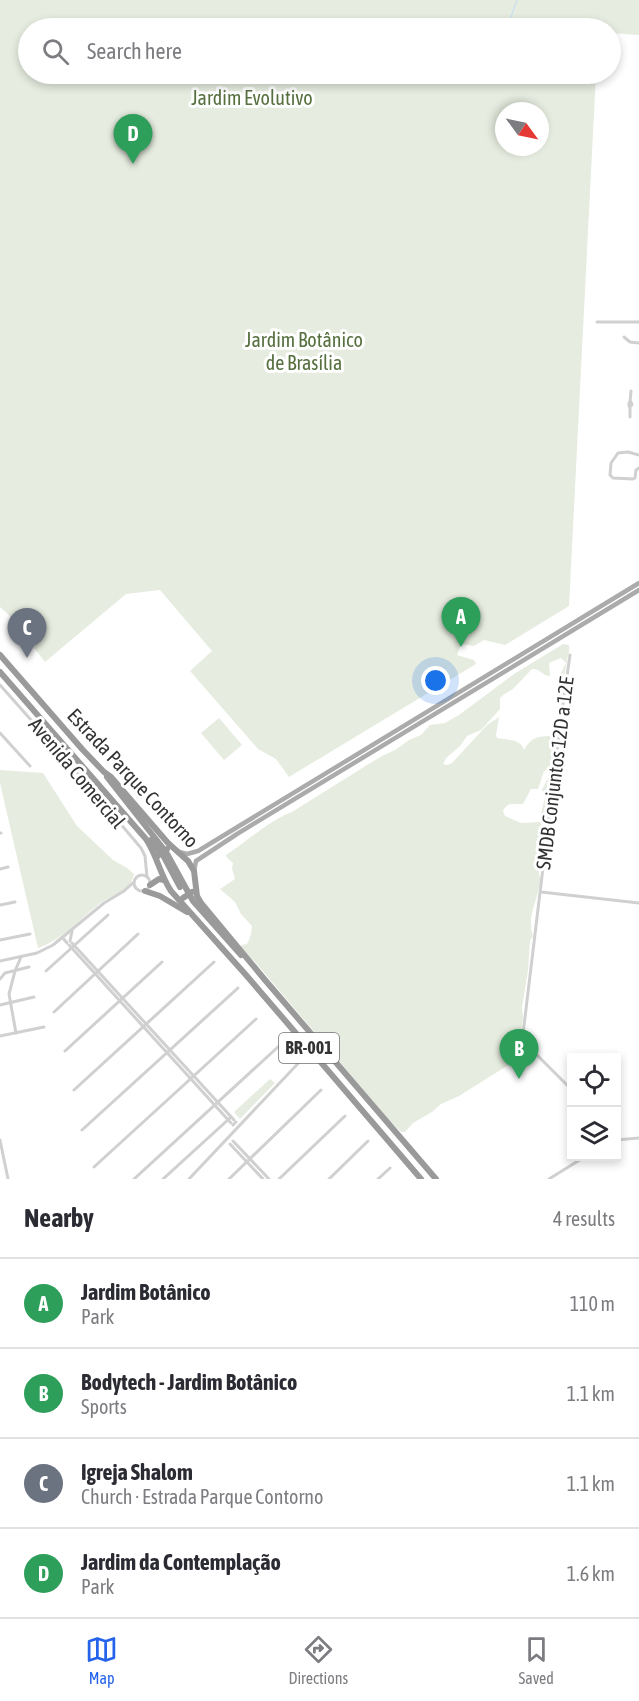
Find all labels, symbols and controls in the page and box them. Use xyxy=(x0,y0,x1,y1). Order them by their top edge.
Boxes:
search box xyxy=(18,18,621,84)
icon: search xyxy=(39,35,72,68)
text: Search here xyxy=(87,38,182,64)
park label: Jardim Evolutivo xyxy=(191,86,313,109)
north arrow xyxy=(495,102,549,156)
pin: D xyxy=(114,114,152,164)
park label: Jardim Botânico de Brasília xyxy=(245,328,363,374)
pin: A xyxy=(442,598,480,647)
pin: C xyxy=(8,608,46,658)
your location xyxy=(421,666,450,695)
street label: SMDB Conjuntos 12D a 12E xyxy=(531,675,578,871)
street label: Estrada Parque Contorno xyxy=(63,704,204,852)
street label: Avenida Comercial xyxy=(25,713,131,833)
pin: B xyxy=(500,1030,538,1079)
road number: BR-001 xyxy=(279,1033,339,1063)
map controls xyxy=(567,1053,621,1161)
button: locate xyxy=(567,1053,621,1107)
button: layers xyxy=(567,1107,621,1161)
text: Nearby xyxy=(24,1203,94,1233)
text: 4 results xyxy=(553,1207,615,1230)
text: Jardim Botânico xyxy=(81,1279,211,1305)
text: A xyxy=(39,1292,48,1315)
text: 110 m xyxy=(570,1292,615,1315)
text: Park xyxy=(81,1305,114,1328)
text: Bodytech - Jardim Botânico xyxy=(81,1369,297,1395)
text: B xyxy=(39,1382,48,1405)
text: 1.1 km xyxy=(567,1382,615,1405)
text: Sports xyxy=(81,1395,127,1418)
text: Igreja Shalom xyxy=(81,1459,193,1485)
text: C xyxy=(39,1472,48,1495)
text: 1.1 km xyxy=(567,1472,615,1495)
text: Church · Estrada Parque Contorno xyxy=(81,1485,323,1508)
text: Jardim da Contemplação xyxy=(81,1549,281,1575)
text: D xyxy=(38,1562,49,1585)
text: 1.6 km xyxy=(567,1562,615,1585)
text: Park xyxy=(81,1575,114,1598)
tab: Map xyxy=(85,1633,118,1687)
tab: Directions xyxy=(288,1633,348,1687)
tab: Saved xyxy=(518,1633,554,1687)

